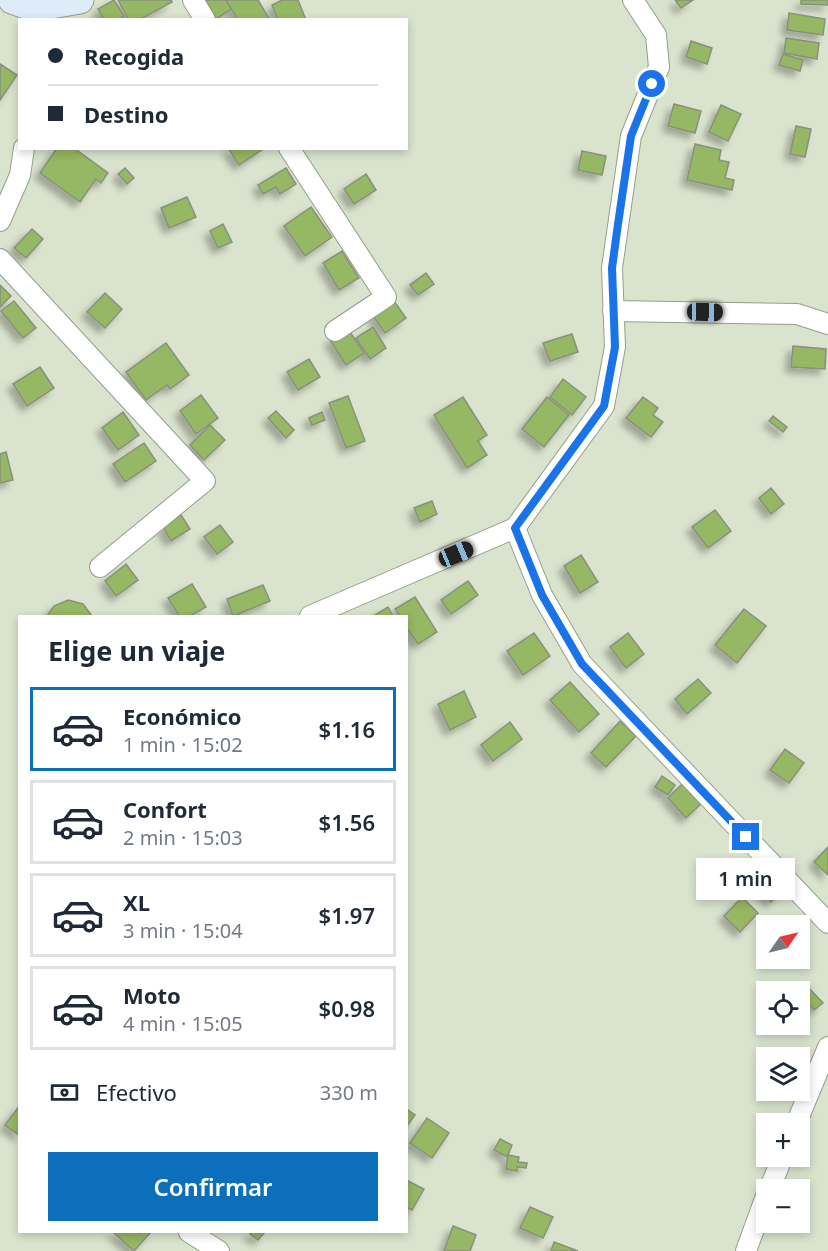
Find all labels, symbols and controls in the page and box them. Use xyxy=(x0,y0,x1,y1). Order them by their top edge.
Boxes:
text: Recogida xyxy=(84,41,184,71)
route start xyxy=(638,70,665,97)
text: Destino xyxy=(84,99,168,129)
car xyxy=(687,303,723,321)
car xyxy=(436,539,476,569)
text: Elige un viaje xyxy=(48,632,225,669)
text: Económico xyxy=(123,701,242,731)
icon: car xyxy=(51,702,105,756)
text: $1.16 xyxy=(319,714,375,744)
text: 1 min · 15:02 xyxy=(123,731,243,758)
text: Confort xyxy=(123,794,207,824)
icon: car xyxy=(51,795,105,849)
text: $1.56 xyxy=(319,807,375,837)
route end xyxy=(732,823,759,850)
text: 2 min · 15:03 xyxy=(123,824,243,851)
callout: 1 min xyxy=(696,858,795,900)
text: 1 min xyxy=(718,865,773,892)
text: XL xyxy=(123,887,150,917)
icon: car xyxy=(51,888,105,942)
text: $1.97 xyxy=(319,900,375,930)
north arrow xyxy=(756,915,810,969)
map controls xyxy=(756,915,810,1233)
text: 3 min · 15:04 xyxy=(123,917,243,944)
text: Moto xyxy=(123,980,181,1010)
icon: car xyxy=(51,981,105,1035)
button: locate xyxy=(756,981,810,1035)
text: $0.98 xyxy=(319,993,375,1023)
text: 4 min · 15:05 xyxy=(123,1010,243,1037)
button: layers xyxy=(756,1047,810,1101)
icon: cash xyxy=(48,1076,81,1109)
text: Efectivo xyxy=(96,1077,177,1107)
text: 330 m xyxy=(320,1079,378,1106)
button: + xyxy=(756,1113,810,1167)
button: Confirmar xyxy=(48,1152,378,1221)
button: − xyxy=(756,1179,810,1233)

